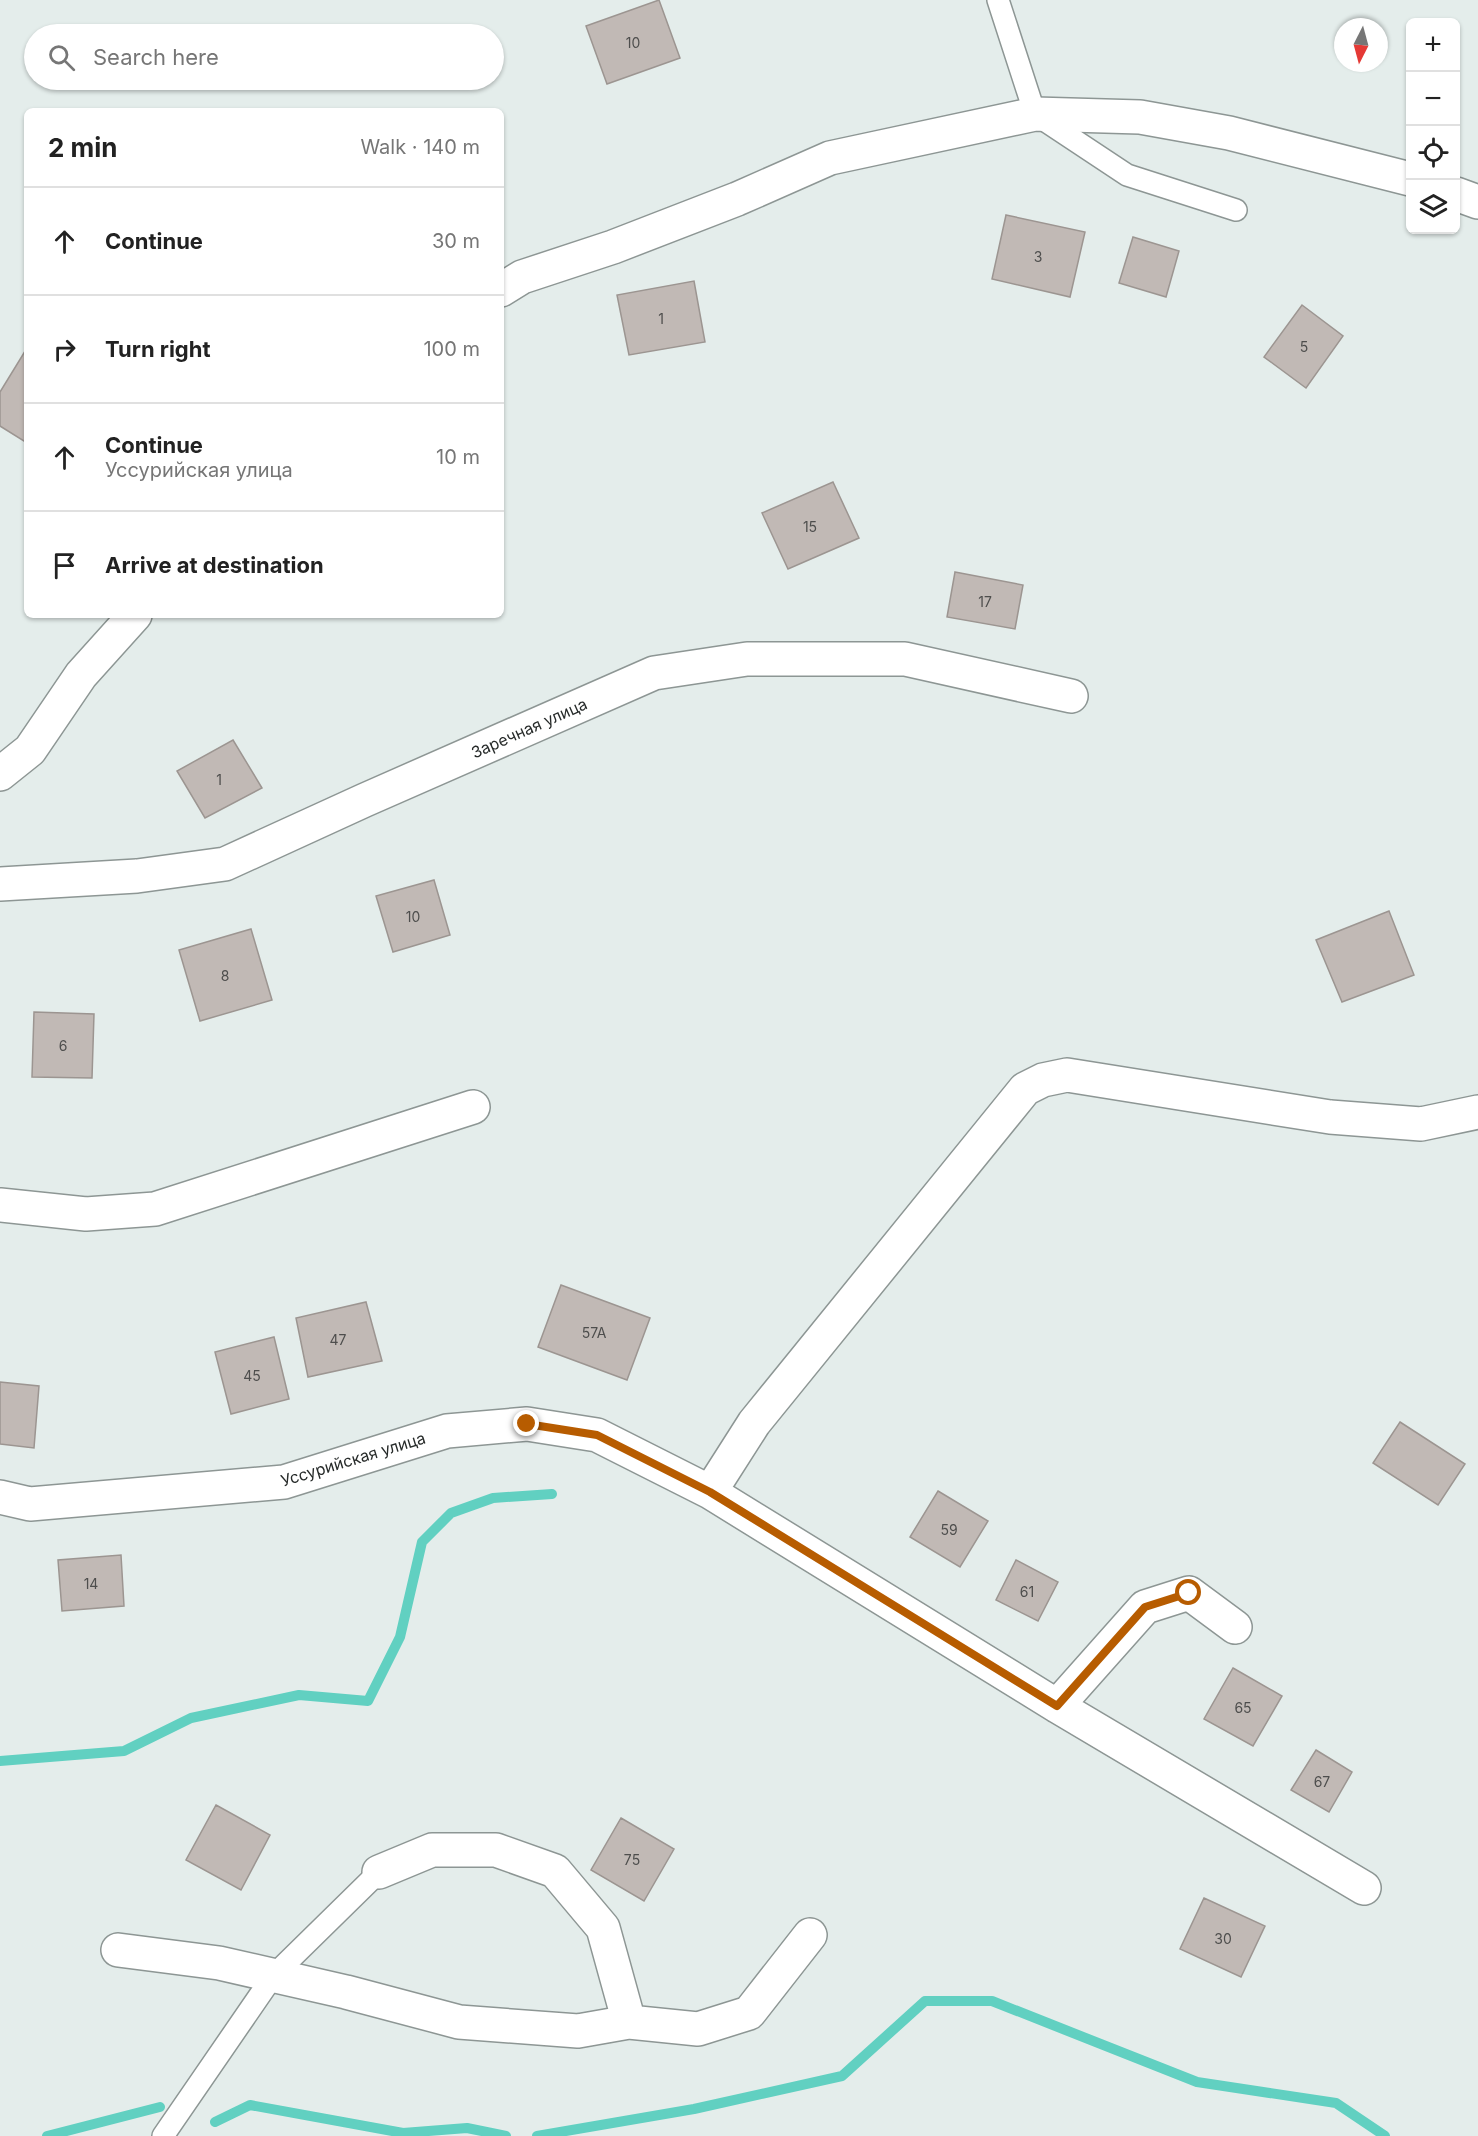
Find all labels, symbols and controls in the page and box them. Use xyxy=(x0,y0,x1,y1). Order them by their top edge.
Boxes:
north arrow xyxy=(1334,18,1388,72)
map controls xyxy=(1406,18,1460,234)
button: + xyxy=(1406,18,1460,72)
search box xyxy=(24,24,504,90)
house number: 10 xyxy=(626,34,640,51)
icon: search xyxy=(45,41,78,74)
text: Search here xyxy=(93,44,219,70)
button: − xyxy=(1406,72,1460,126)
button: locate xyxy=(1406,126,1460,180)
text: 2 min xyxy=(48,132,118,163)
text: Walk · 140 m xyxy=(360,135,480,159)
button: layers xyxy=(1406,180,1460,234)
icon: ahead xyxy=(48,225,81,258)
text: Continue xyxy=(105,228,203,254)
text: 30 m xyxy=(432,229,480,253)
house number: 3 xyxy=(1034,248,1042,265)
house number: 1 xyxy=(658,310,664,327)
icon: right xyxy=(48,333,81,366)
text: Turn right xyxy=(105,336,211,362)
text: 100 m xyxy=(423,337,480,361)
house number: 5 xyxy=(1300,338,1308,355)
text: Continue xyxy=(105,432,203,458)
icon: ahead xyxy=(48,441,81,474)
text: 10 m xyxy=(436,445,480,469)
text: Уссурийская улица xyxy=(105,458,293,482)
house number: 15 xyxy=(803,518,817,535)
icon: arrive xyxy=(48,549,81,582)
text: Arrive at destination xyxy=(105,552,324,578)
house number: 17 xyxy=(978,593,992,610)
street label: Заречная улица xyxy=(468,694,590,762)
house number: 1 xyxy=(216,771,222,788)
house number: 10 xyxy=(406,908,420,925)
house number: 8 xyxy=(221,967,229,984)
house number: 6 xyxy=(59,1037,67,1054)
house number: 57А xyxy=(582,1324,607,1341)
house number: 47 xyxy=(330,1331,347,1348)
house number: 45 xyxy=(243,1367,261,1384)
route end xyxy=(513,1410,539,1436)
street label: Уссурийская улица xyxy=(278,1427,428,1491)
house number: 59 xyxy=(940,1521,958,1538)
house number: 14 xyxy=(84,1575,98,1592)
route start xyxy=(1175,1579,1201,1605)
house number: 61 xyxy=(1020,1583,1034,1600)
house number: 65 xyxy=(1234,1699,1252,1716)
house number: 67 xyxy=(1314,1773,1330,1790)
house number: 75 xyxy=(624,1851,640,1868)
house number: 30 xyxy=(1214,1930,1232,1947)

